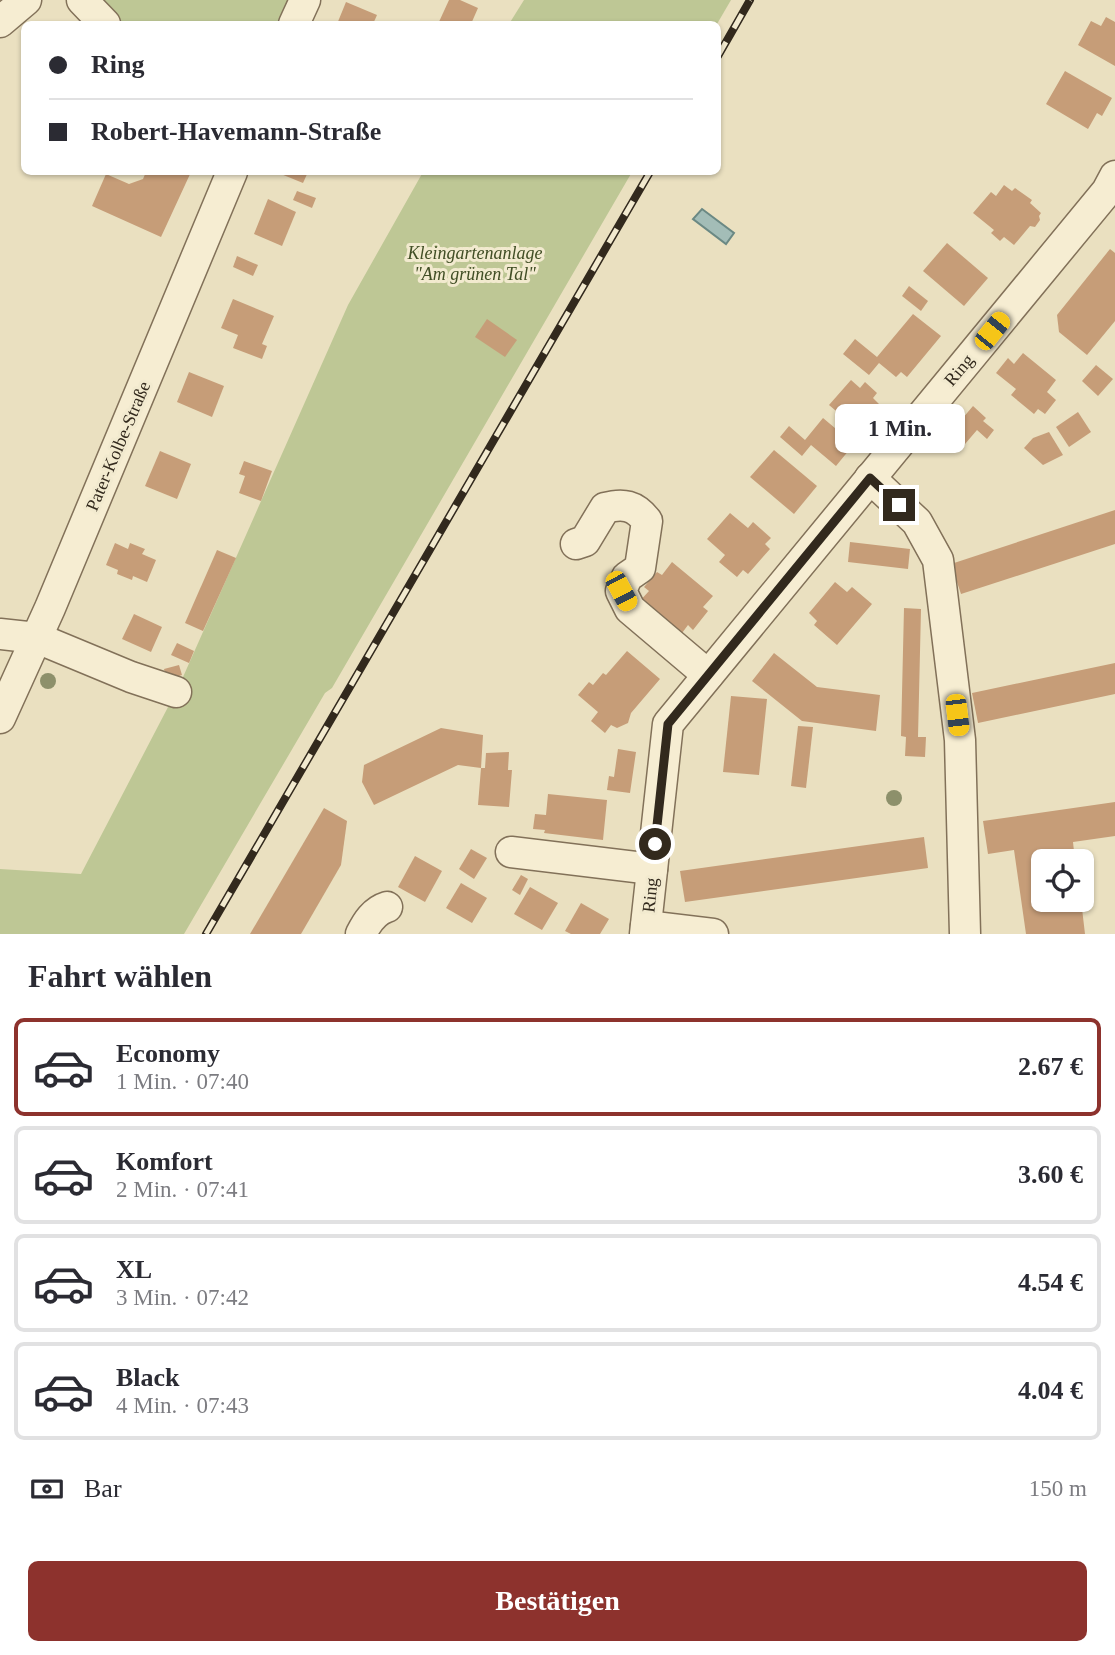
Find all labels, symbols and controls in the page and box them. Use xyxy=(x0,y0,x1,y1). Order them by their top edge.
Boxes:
text: Ring xyxy=(91,50,144,79)
text: Robert-Havemann-Straße xyxy=(91,117,381,146)
park label: Kleingartenanlage "Am grünen Tal" xyxy=(407,243,543,284)
car xyxy=(971,308,1014,354)
street label: Ring xyxy=(940,350,978,390)
street label: Pater-Kolbe-Straße xyxy=(82,378,154,514)
callout: 1 Min. xyxy=(834,404,964,452)
text: 1 Min. xyxy=(868,416,932,441)
route end xyxy=(883,489,915,521)
car xyxy=(602,568,641,614)
car xyxy=(945,693,970,737)
route start xyxy=(639,828,671,860)
map controls xyxy=(1031,849,1094,912)
button: locate xyxy=(1031,849,1094,912)
street label: Ring xyxy=(638,877,662,913)
text: Fahrt wählen xyxy=(28,958,212,994)
icon: car xyxy=(32,1036,95,1099)
text: Economy xyxy=(116,1039,220,1068)
text: 2.67 € xyxy=(1018,1052,1083,1081)
text: 1 Min. · 07:40 xyxy=(116,1069,249,1094)
icon: car xyxy=(32,1144,95,1207)
text: Komfort xyxy=(116,1147,213,1176)
text: 3.60 € xyxy=(1018,1160,1083,1189)
text: 2 Min. · 07:41 xyxy=(116,1177,249,1202)
icon: car xyxy=(32,1252,95,1315)
text: XL xyxy=(116,1255,152,1284)
text: 4.54 € xyxy=(1018,1268,1083,1297)
text: 3 Min. · 07:42 xyxy=(116,1285,249,1310)
icon: car xyxy=(32,1360,95,1423)
text: Black xyxy=(116,1363,180,1392)
text: 4.04 € xyxy=(1018,1376,1083,1405)
text: 4 Min. · 07:43 xyxy=(116,1393,249,1418)
icon: cash xyxy=(28,1470,66,1508)
text: Bar xyxy=(84,1474,122,1503)
text: 150 m xyxy=(1029,1476,1087,1501)
button: Bestätigen xyxy=(28,1561,1087,1641)

